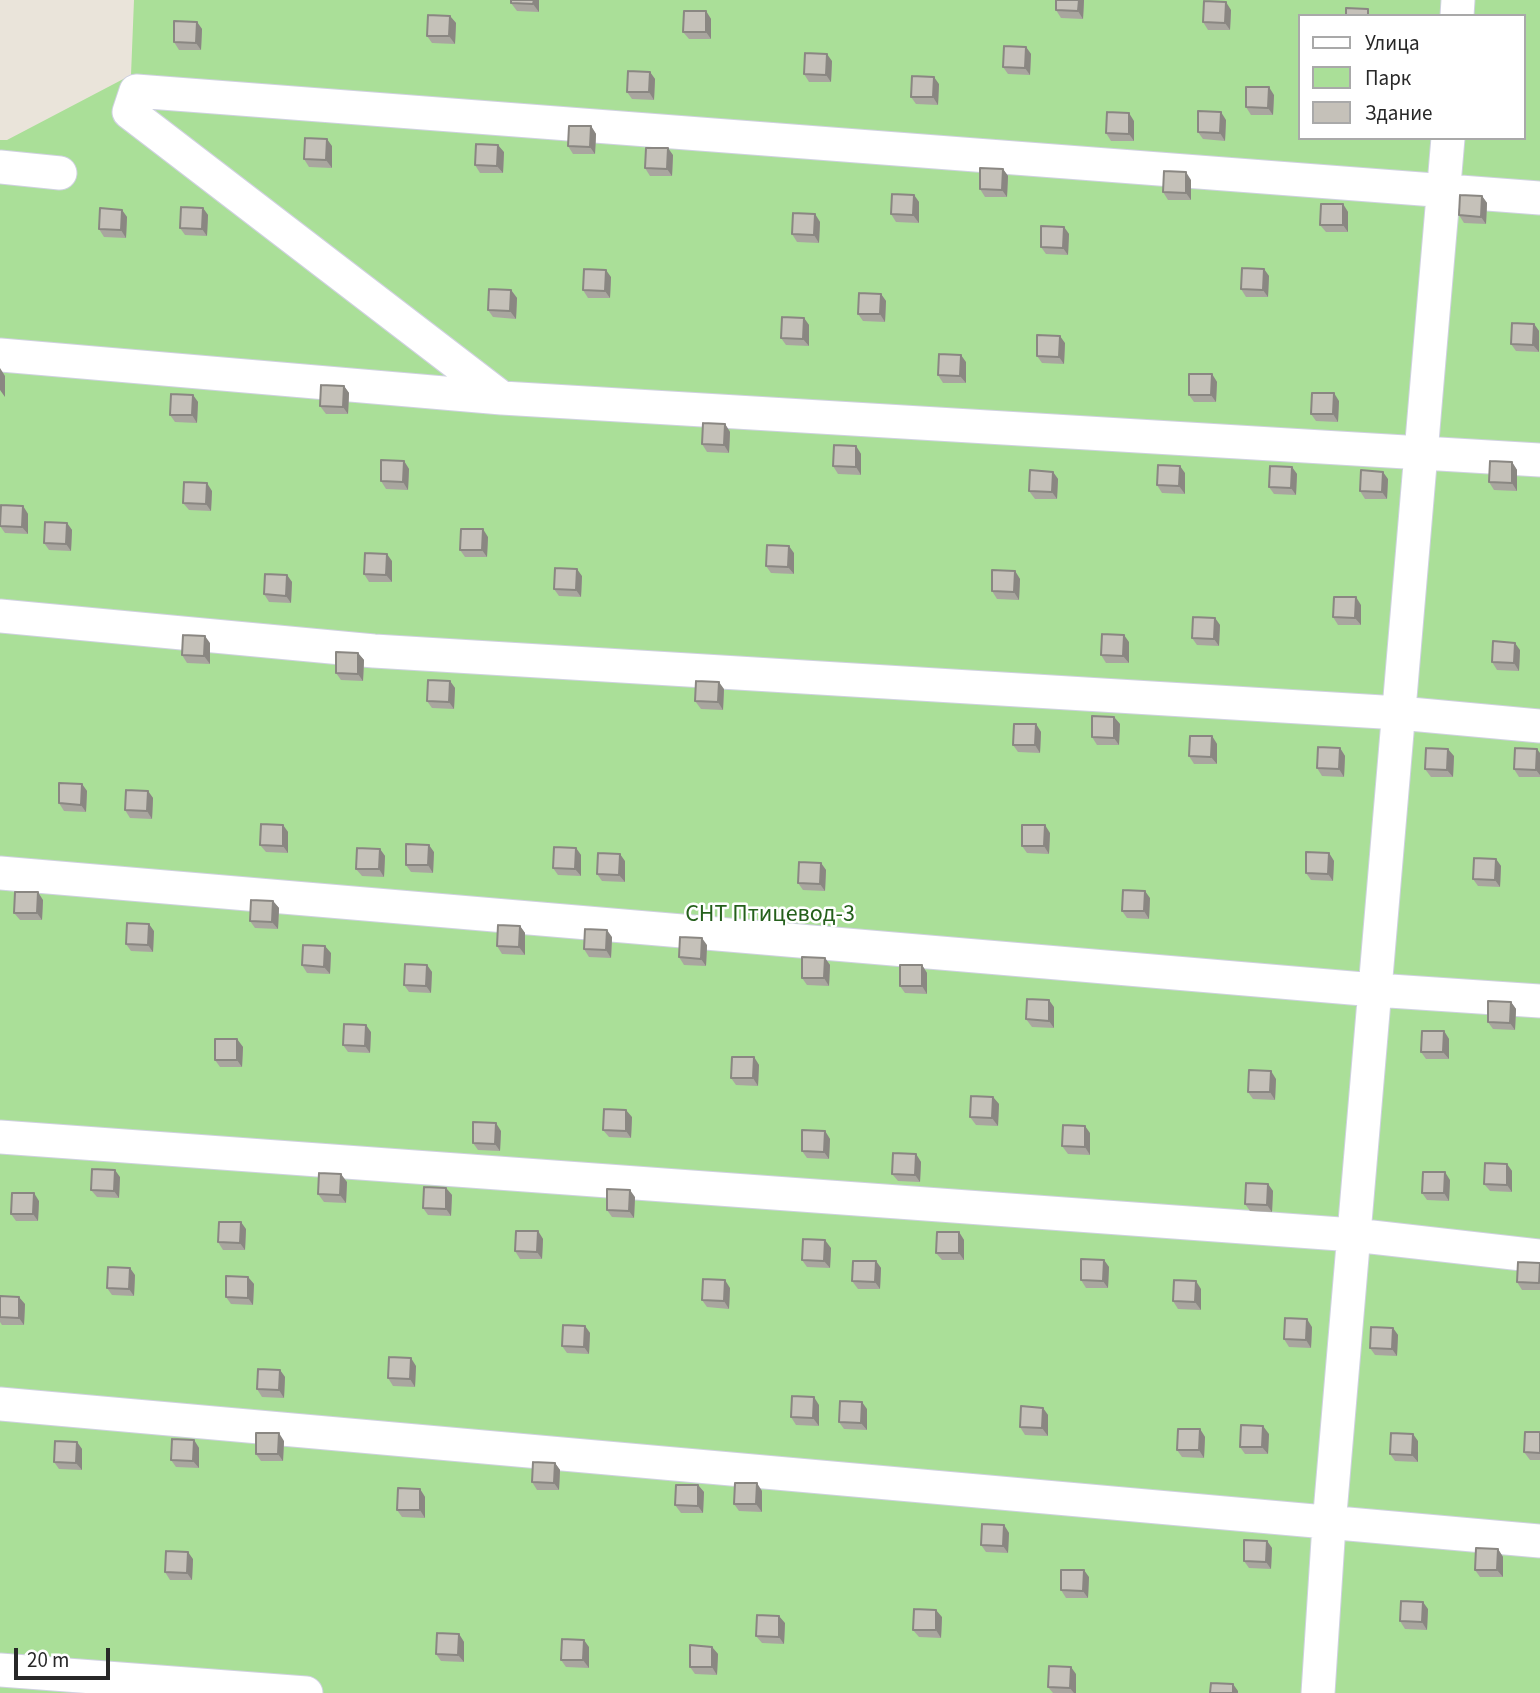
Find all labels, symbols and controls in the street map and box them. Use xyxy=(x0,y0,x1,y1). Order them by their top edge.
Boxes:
legend xyxy=(1298,14,1526,140)
text: Улица xyxy=(1365,28,1420,58)
text: Парк xyxy=(1365,63,1411,93)
text: Здание xyxy=(1365,98,1433,128)
park label: СНТ Птицевод-3 xyxy=(685,902,855,930)
scale bar xyxy=(18,1634,114,1678)
text: 20 m xyxy=(27,1645,69,1675)

